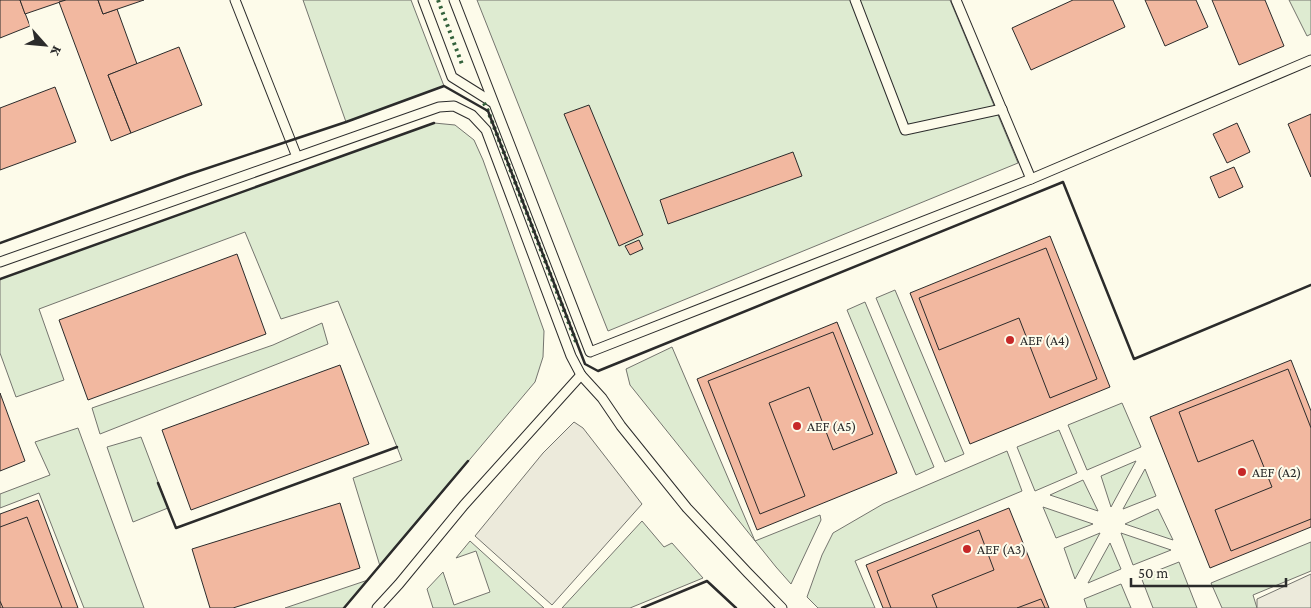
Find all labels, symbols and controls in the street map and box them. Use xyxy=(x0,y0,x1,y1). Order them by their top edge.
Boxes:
north arrow xyxy=(20,20,70,70)
text: K xyxy=(47,43,66,59)
place label: AEF (A4) xyxy=(1020,332,1070,349)
marker: AEF (A4) xyxy=(1004,334,1016,346)
place label: AEF (A5) xyxy=(807,418,856,435)
marker: AEF (A5) xyxy=(791,420,803,432)
place label: AEF (A2) xyxy=(1252,464,1302,481)
marker: AEF (A2) xyxy=(1236,466,1248,478)
place label: AEF (A3) xyxy=(977,541,1026,558)
marker: AEF (A3) xyxy=(961,543,973,555)
scale bar xyxy=(1131,556,1286,588)
text: 50 m xyxy=(1138,565,1168,581)

